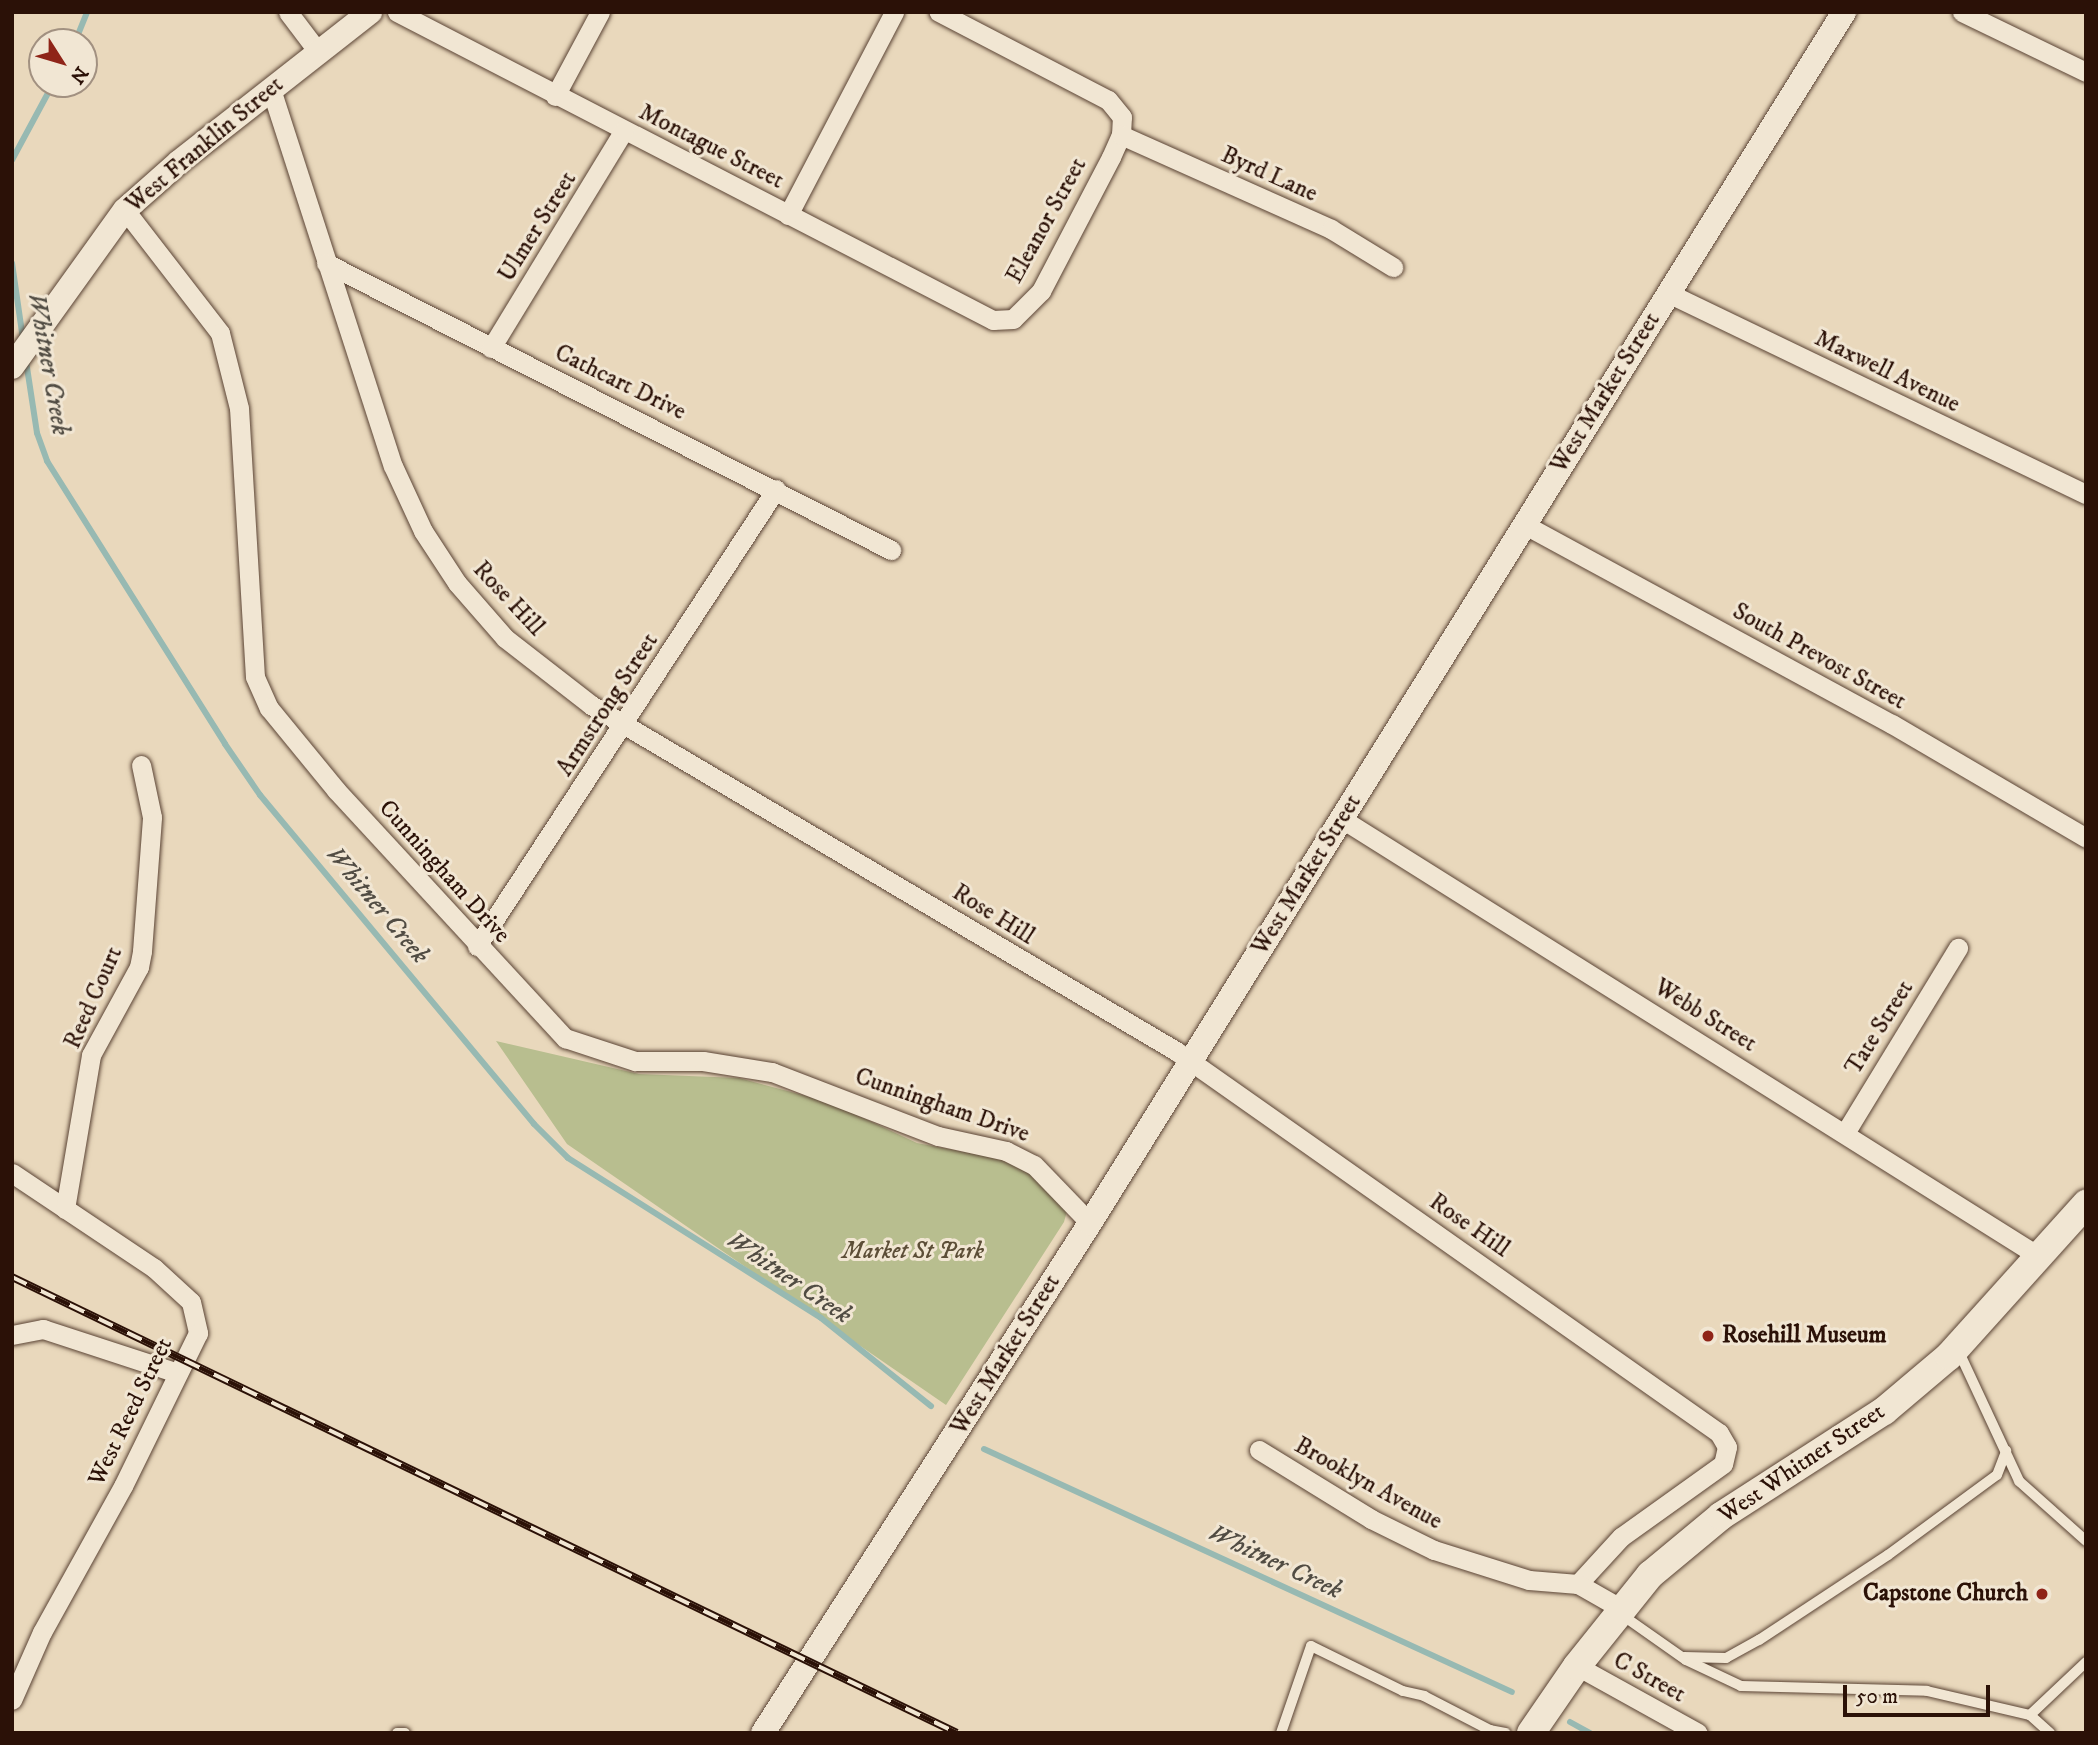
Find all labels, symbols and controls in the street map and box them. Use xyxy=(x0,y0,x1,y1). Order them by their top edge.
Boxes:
north arrow xyxy=(28,28,98,98)
text: N xyxy=(65,62,92,88)
street label: West Franklin Street xyxy=(120,71,290,219)
street label: Montague Street xyxy=(634,98,788,196)
street label: Byrd Lane xyxy=(1216,141,1322,209)
street label: Eleanor Street xyxy=(1001,153,1093,289)
street label: Ulmer Street xyxy=(493,167,583,287)
water label: Whitner Creek xyxy=(20,290,76,438)
street label: West Market Street xyxy=(1545,307,1667,479)
street label: Maxwell Avenue xyxy=(1810,324,1964,420)
street label: Cathcart Drive xyxy=(550,339,690,427)
street label: Rose Hill xyxy=(466,556,550,642)
street label: South Prevost Street xyxy=(1727,597,1911,717)
street label: Armstrong Street xyxy=(551,628,665,782)
street label: West Market Street xyxy=(1246,789,1368,961)
street label: Cunningham Drive xyxy=(372,795,516,949)
water label: Whitner Creek xyxy=(319,840,435,970)
street label: Rose Hill xyxy=(947,879,1039,951)
street label: Reed Court xyxy=(59,943,129,1053)
street label: Webb Street xyxy=(1649,973,1761,1059)
street label: Tate Street xyxy=(1840,976,1920,1080)
street label: Cunningham Drive xyxy=(851,1063,1033,1149)
street label: Rose Hill xyxy=(1423,1188,1515,1264)
water label: Whitner Creek xyxy=(721,1225,857,1331)
park label: Market St Park xyxy=(842,1238,984,1266)
street label: West Market Street xyxy=(945,1269,1067,1441)
place label: Rosehill Museum xyxy=(1722,1322,1887,1350)
marker: Rosehill Museum xyxy=(1700,1328,1716,1344)
street label: West Reed Street xyxy=(83,1333,179,1491)
street label: West Whitner Street xyxy=(1714,1398,1890,1530)
street label: Brooklyn Avenue xyxy=(1289,1432,1447,1536)
water label: Whitner Creek xyxy=(1203,1517,1347,1607)
place label: Capstone Church xyxy=(1863,1580,2028,1608)
marker: Capstone Church xyxy=(2034,1586,2050,1602)
street label: C Street xyxy=(1608,1647,1690,1709)
scale bar xyxy=(1846,1672,1993,1716)
text: 50 m xyxy=(1856,1684,1898,1710)

